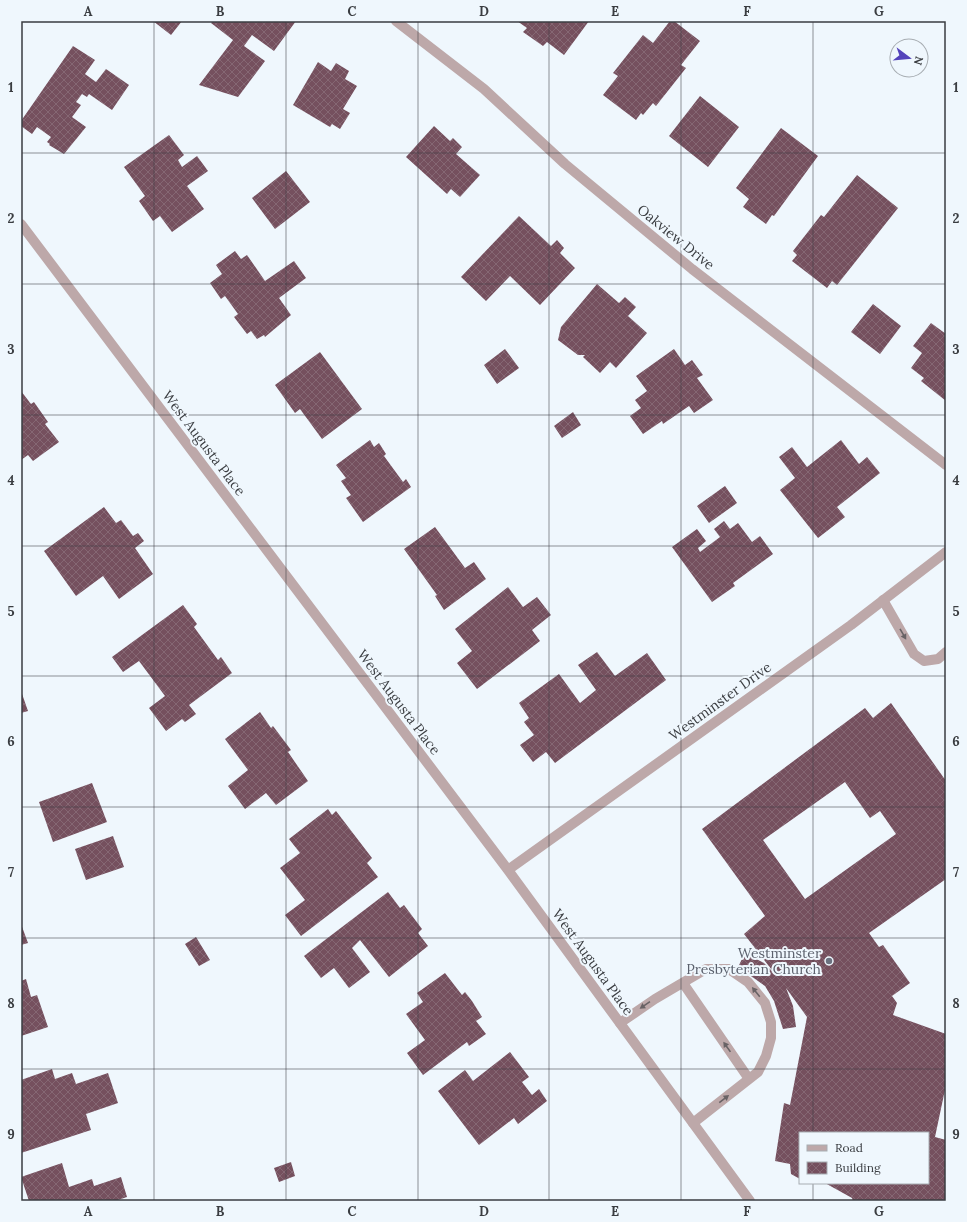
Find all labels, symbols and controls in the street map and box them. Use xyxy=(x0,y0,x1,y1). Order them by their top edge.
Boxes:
text: A xyxy=(84,3,93,20)
text: B xyxy=(216,3,225,20)
text: C xyxy=(348,3,357,20)
text: D xyxy=(479,3,489,20)
text: E xyxy=(611,3,619,20)
text: F xyxy=(743,3,751,20)
text: G xyxy=(874,3,884,20)
north arrow xyxy=(889,38,929,78)
text: N xyxy=(911,55,927,67)
text: 1 xyxy=(8,79,14,96)
text: 1 xyxy=(953,79,959,96)
street label: Oakview Drive xyxy=(634,200,719,274)
text: 2 xyxy=(8,210,15,227)
text: 2 xyxy=(953,210,960,227)
text: 3 xyxy=(7,341,15,358)
text: 3 xyxy=(952,341,960,358)
street label: West Augusta Place xyxy=(159,387,250,499)
text: 4 xyxy=(7,472,15,489)
text: 4 xyxy=(952,472,960,489)
text: 5 xyxy=(7,603,15,620)
text: 5 xyxy=(952,603,960,620)
one-way arrow xyxy=(899,628,906,640)
street label: West Augusta Place xyxy=(354,646,445,758)
street label: Westminster Drive xyxy=(665,658,775,744)
text: 6 xyxy=(7,733,15,750)
text: 6 xyxy=(952,733,960,750)
text: 7 xyxy=(8,864,14,881)
text: 7 xyxy=(953,864,959,881)
street label: West Augusta Place xyxy=(548,905,638,1019)
place label: Westminster Presbyterian Church xyxy=(686,944,821,978)
marker: Westminster Presbyterian Church xyxy=(824,956,834,966)
one-way arrow xyxy=(751,987,760,997)
text: 8 xyxy=(7,995,15,1012)
text: 8 xyxy=(952,995,960,1012)
one-way arrow xyxy=(639,1002,651,1009)
one-way arrow xyxy=(723,1042,731,1053)
one-way arrow xyxy=(719,1095,730,1104)
text: 9 xyxy=(7,1126,15,1143)
text: 9 xyxy=(952,1126,960,1143)
legend xyxy=(799,1132,929,1184)
text: Road xyxy=(835,1140,863,1155)
text: Building xyxy=(835,1160,881,1175)
text: A xyxy=(84,1203,93,1220)
text: B xyxy=(216,1203,225,1220)
text: C xyxy=(348,1203,357,1220)
text: D xyxy=(479,1203,489,1220)
text: E xyxy=(611,1203,619,1220)
text: F xyxy=(743,1203,751,1220)
text: G xyxy=(874,1203,884,1220)

